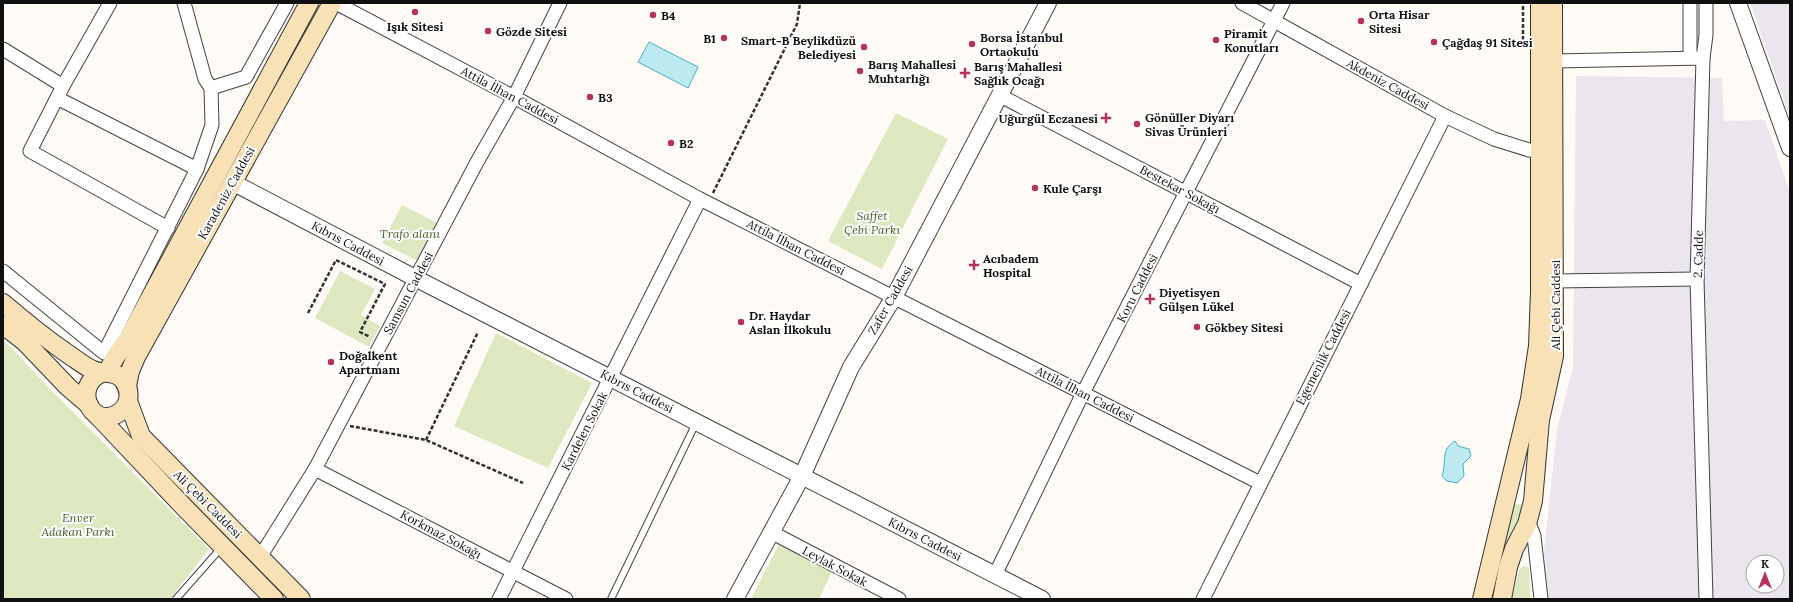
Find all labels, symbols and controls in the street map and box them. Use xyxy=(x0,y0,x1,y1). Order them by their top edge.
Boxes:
marker: Işık Sitesi xyxy=(410,7,420,17)
place label: Orta Hisar Sitesi xyxy=(1369,7,1430,36)
place label: B4 xyxy=(661,8,676,23)
marker: B4 xyxy=(648,10,658,20)
marker: Orta Hisar Sitesi xyxy=(1356,16,1366,26)
place label: Işık Sitesi xyxy=(387,19,443,34)
place label: Gözde Sitesi xyxy=(496,24,567,39)
marker: Gözde Sitesi xyxy=(483,26,493,36)
place label: Piramit Konutları xyxy=(1224,26,1279,55)
place label: Borsa İstanbul Ortaokulu xyxy=(980,30,1063,59)
place label: B1 xyxy=(703,31,716,46)
marker: B1 xyxy=(719,33,729,43)
place label: Smart-B Beylikdüzü Belediyesi xyxy=(741,33,857,62)
marker: Piramit Konutları xyxy=(1211,35,1221,45)
place label: Çağdaş 91 Sitesi xyxy=(1442,35,1533,51)
marker: Çağdaş 91 Sitesi xyxy=(1429,37,1439,47)
marker: Borsa İstanbul Ortaokulu xyxy=(967,39,977,49)
marker: Smart-B Beylikdüzü Belediyesi xyxy=(859,42,869,52)
street label: Akdeniz Caddesi xyxy=(1343,55,1432,113)
place label: Barış Mahallesi Muhtarlığı xyxy=(868,57,956,86)
place label: Barış Mahallesi Sağlık Ocağı xyxy=(974,59,1062,88)
street label: Attila İlhan Caddesi xyxy=(458,62,561,127)
marker: Barış Mahallesi Muhtarlığı xyxy=(855,66,865,76)
marker: Barış Mahallesi Sağlık Ocağı xyxy=(959,67,971,79)
place label: B3 xyxy=(598,90,613,105)
marker: B3 xyxy=(585,92,595,102)
place label: Gönüller Diyarı Sivas Ürünleri xyxy=(1145,110,1234,139)
place label: Uğurgül Eczanesi xyxy=(999,111,1098,126)
marker: Uğurgül Eczanesi xyxy=(1101,113,1111,123)
marker: Gönüller Diyarı Sivas Ürünleri xyxy=(1132,119,1142,129)
place label: B2 xyxy=(679,136,693,151)
marker: B2 xyxy=(666,138,676,148)
street label: Karadeniz Caddesi xyxy=(194,144,258,242)
street label: Bestekar Sokağı xyxy=(1137,162,1223,216)
place label: Kule Çarşı xyxy=(1043,181,1102,197)
marker: Kule Çarşı xyxy=(1030,183,1040,193)
park label: Saffet Çebi Parkı xyxy=(844,208,900,237)
street label: Attila İlhan Caddesi xyxy=(743,215,848,278)
street label: Kıbrıs Caddesi xyxy=(309,218,387,268)
park label: Trafo alanı xyxy=(380,226,440,241)
street label: 2. Cadde xyxy=(1690,229,1706,278)
street label: Samsun Caddesi xyxy=(380,249,436,337)
place label: Acıbadem Hospital xyxy=(983,251,1039,280)
street label: Koru Caddesi xyxy=(1113,251,1161,325)
marker: Acıbadem Hospital xyxy=(968,259,980,271)
street label: Ali Çebi Caddesi xyxy=(1548,260,1563,351)
street label: Zafer Caddesi xyxy=(864,263,916,337)
place label: Diyetisyen Gülşen Lükel xyxy=(1159,285,1234,314)
marker: Diyetisyen Gülşen Lükel xyxy=(1144,293,1156,305)
street label: Egemenlik Caddesi xyxy=(1292,307,1354,407)
place label: Dr. Haydar Aslan İlkokulu xyxy=(749,308,832,337)
marker: Dr. Haydar Aslan İlkokulu xyxy=(736,317,746,327)
place label: Gökbey Sitesi xyxy=(1205,320,1283,335)
marker: Gökbey Sitesi xyxy=(1192,322,1202,332)
place label: Doğalkent Apartmanı xyxy=(339,348,400,377)
marker: Doğalkent Apartmanı xyxy=(326,357,336,367)
street label: Attila İlhan Caddesi xyxy=(1032,362,1137,425)
street label: Kıbrıs Caddesi xyxy=(598,366,676,416)
street label: Kardelen Sokak xyxy=(558,389,611,473)
street label: Ali Çebi Caddesi xyxy=(170,466,245,541)
street label: Korkmaz Sokağı xyxy=(398,506,484,562)
park label: Enver Adakan Parkı xyxy=(40,510,115,539)
street label: Kıbrıs Caddesi xyxy=(886,514,964,564)
street label: Leylak Sokak xyxy=(800,543,871,590)
north arrow xyxy=(1745,554,1785,594)
text: K xyxy=(1761,557,1769,571)

